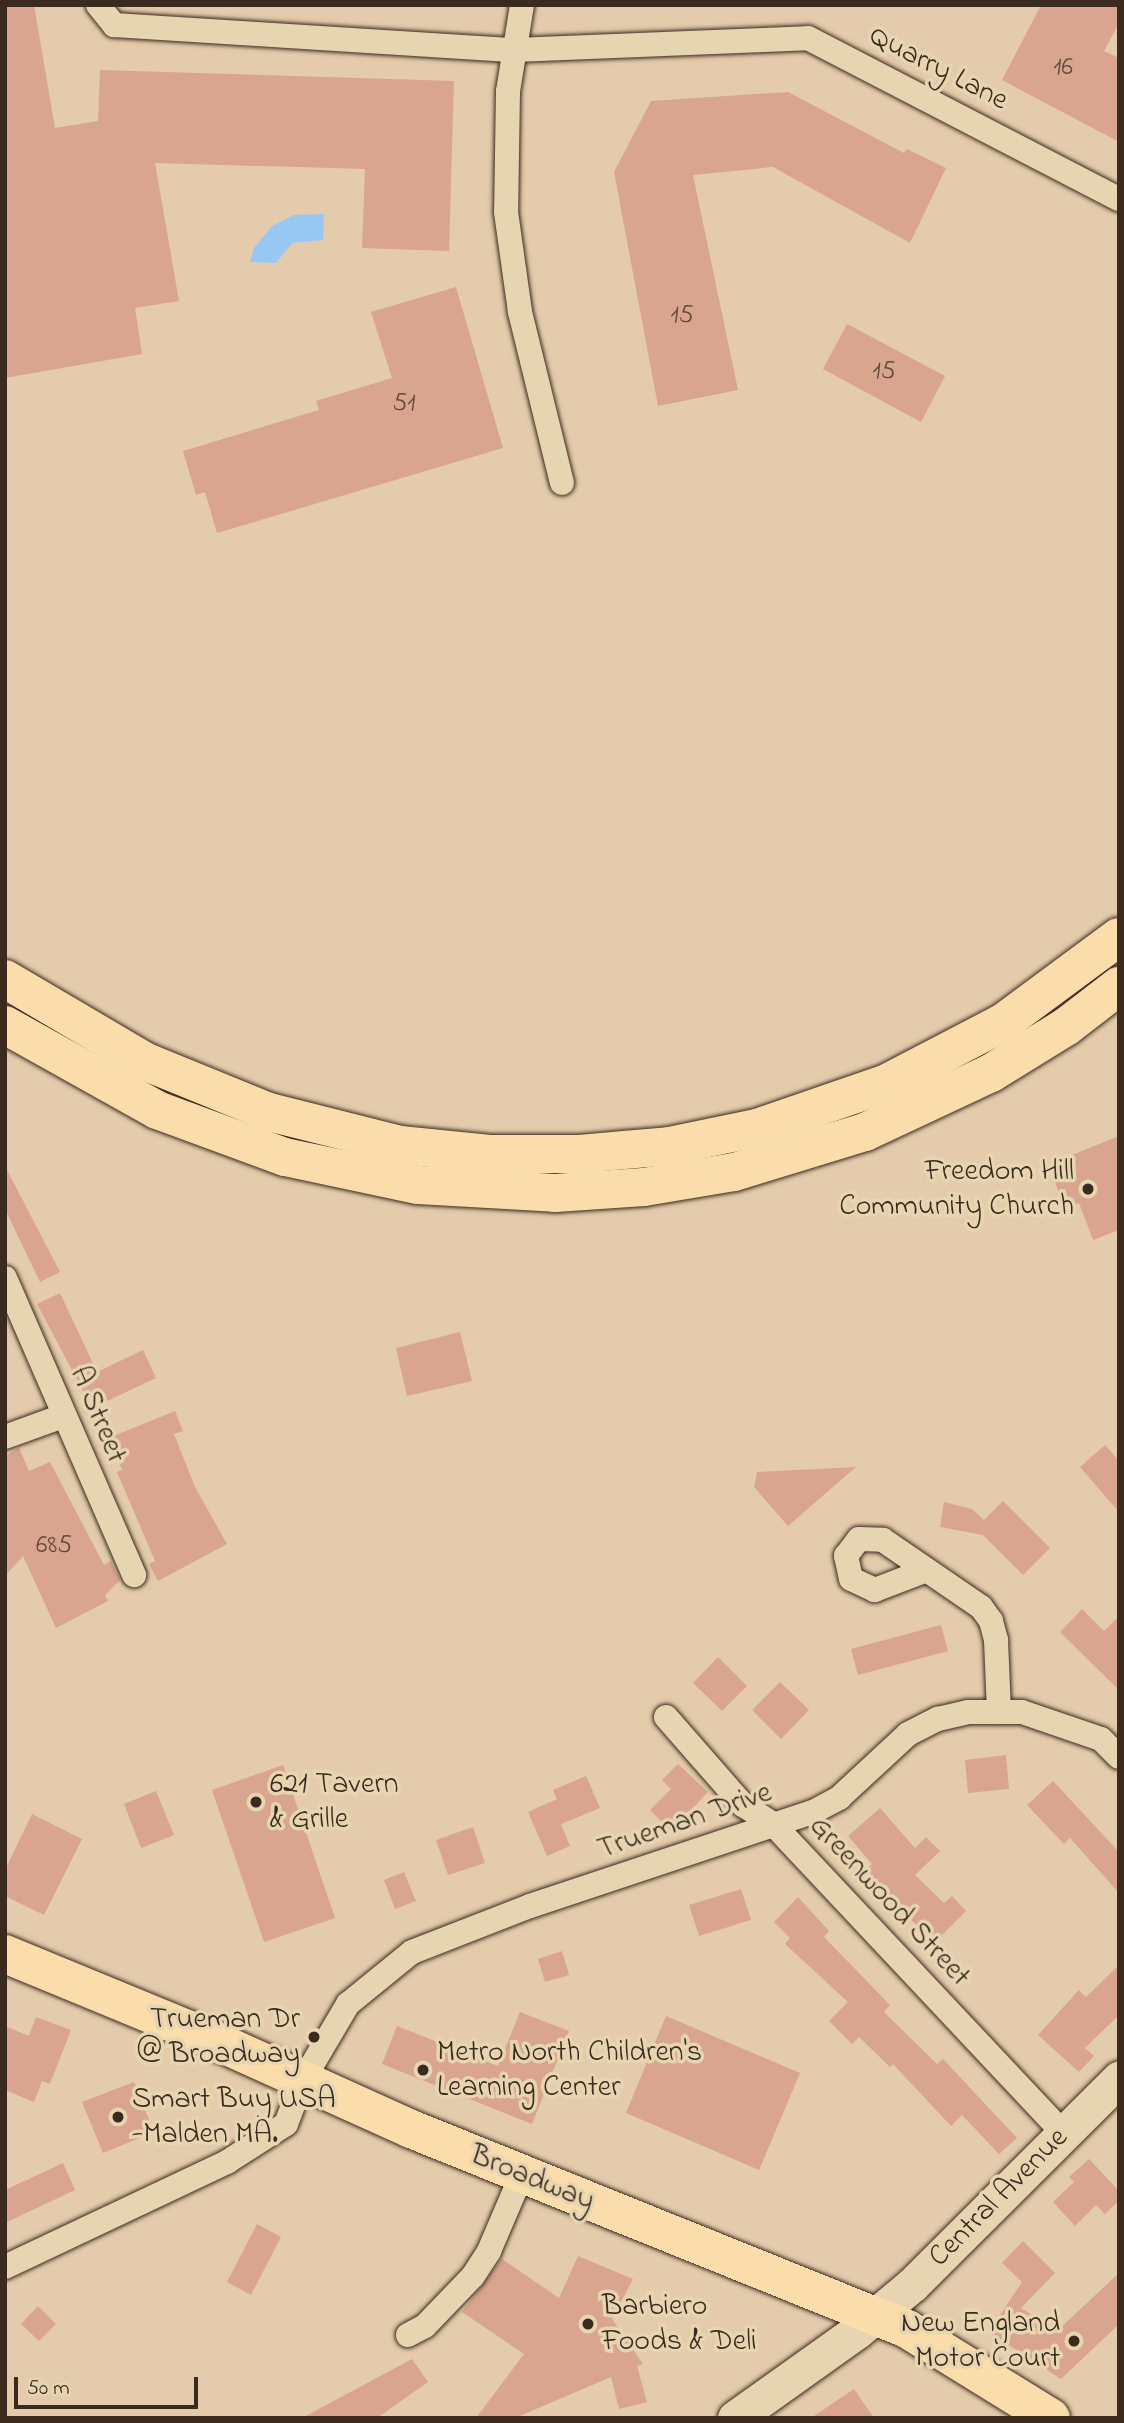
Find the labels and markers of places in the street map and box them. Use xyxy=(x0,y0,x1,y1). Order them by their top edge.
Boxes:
place label: Freedom Hill Community Church xyxy=(839,1154,1074,1224)
marker: Freedom Hill Community Church xyxy=(1080,1181,1096,1197)
place label: 621 Tavern & Grille xyxy=(270,1767,399,1838)
marker: 621 Tavern & Grille xyxy=(248,1794,264,1810)
place label: Trueman Dr @ Broadway xyxy=(137,2002,300,2072)
marker: Trueman Dr @ Broadway xyxy=(306,2029,322,2045)
place label: Metro North Children's Learning Center xyxy=(437,2035,702,2106)
marker: Metro North Children's Learning Center xyxy=(415,2062,431,2078)
place label: Smart Buy USA -Malden MA. xyxy=(132,2082,336,2152)
marker: Smart Buy USA -Malden MA. xyxy=(110,2109,126,2125)
place label: Barbiero Foods & Deli xyxy=(602,2289,757,2360)
place label: New England Motor Court xyxy=(901,2306,1060,2376)
marker: Barbiero Foods & Deli xyxy=(580,2316,596,2332)
marker: New England Motor Court xyxy=(1066,2333,1082,2349)

